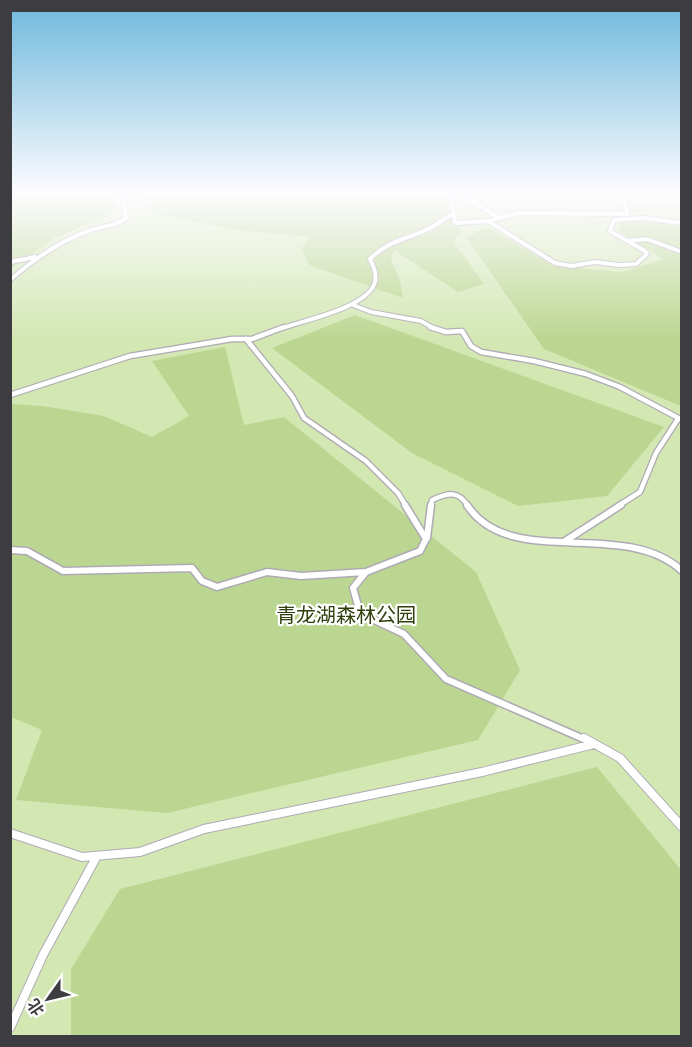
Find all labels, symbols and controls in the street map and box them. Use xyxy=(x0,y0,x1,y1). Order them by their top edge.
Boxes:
park label: 青龙湖森林公园 xyxy=(276,601,416,628)
north arrow xyxy=(18,969,78,1029)
text: 北 xyxy=(23,995,48,1020)

